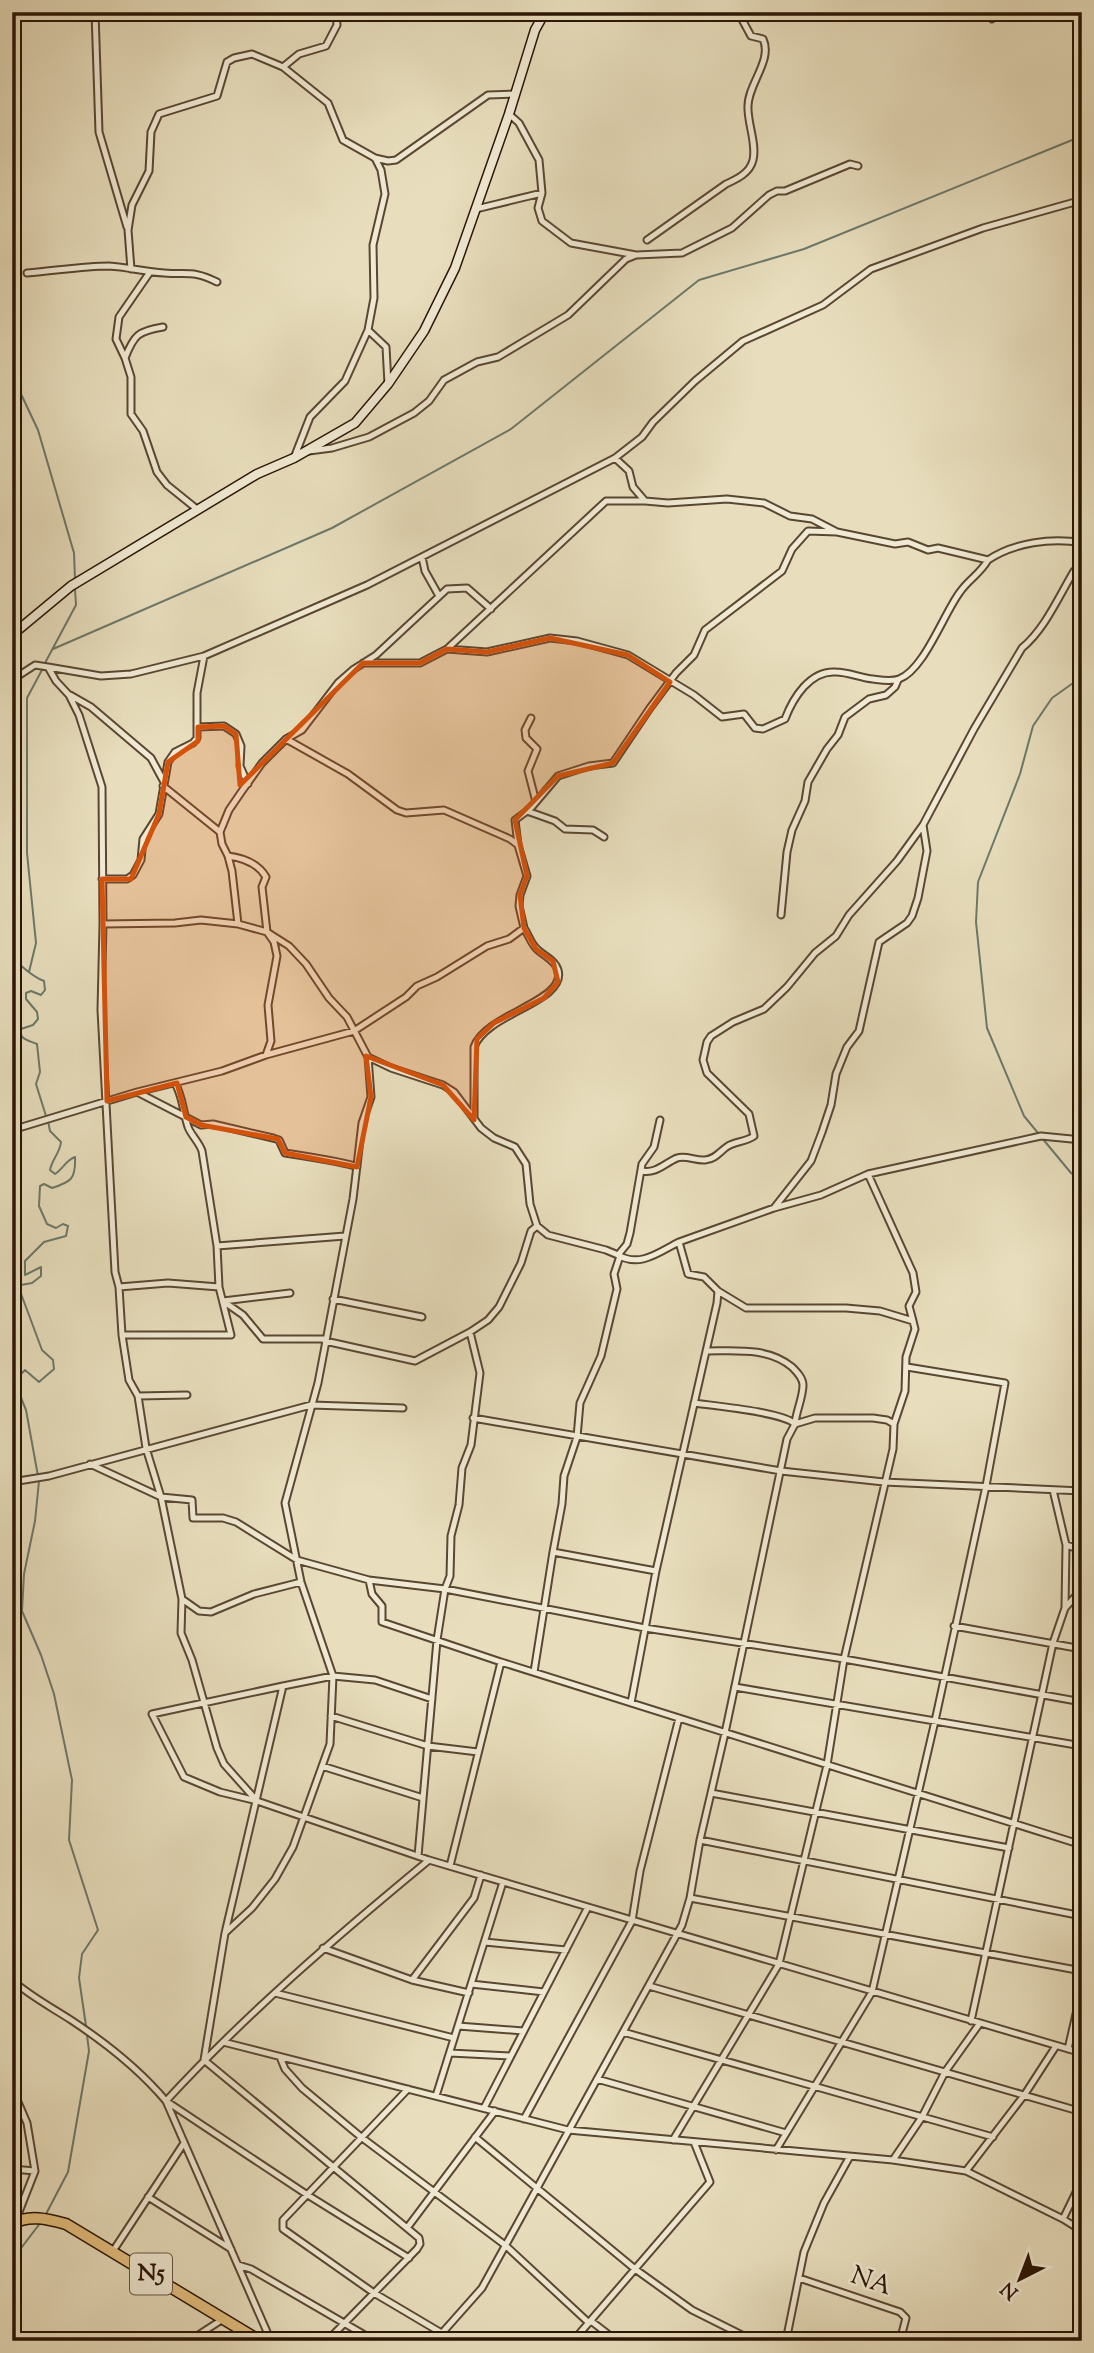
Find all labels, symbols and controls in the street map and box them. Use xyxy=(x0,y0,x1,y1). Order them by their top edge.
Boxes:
north arrow xyxy=(986,2244,1056,2314)
road number: N5 xyxy=(130,2253,172,2294)
street label: NA xyxy=(845,2258,897,2306)
text: N xyxy=(996,2275,1025,2305)

